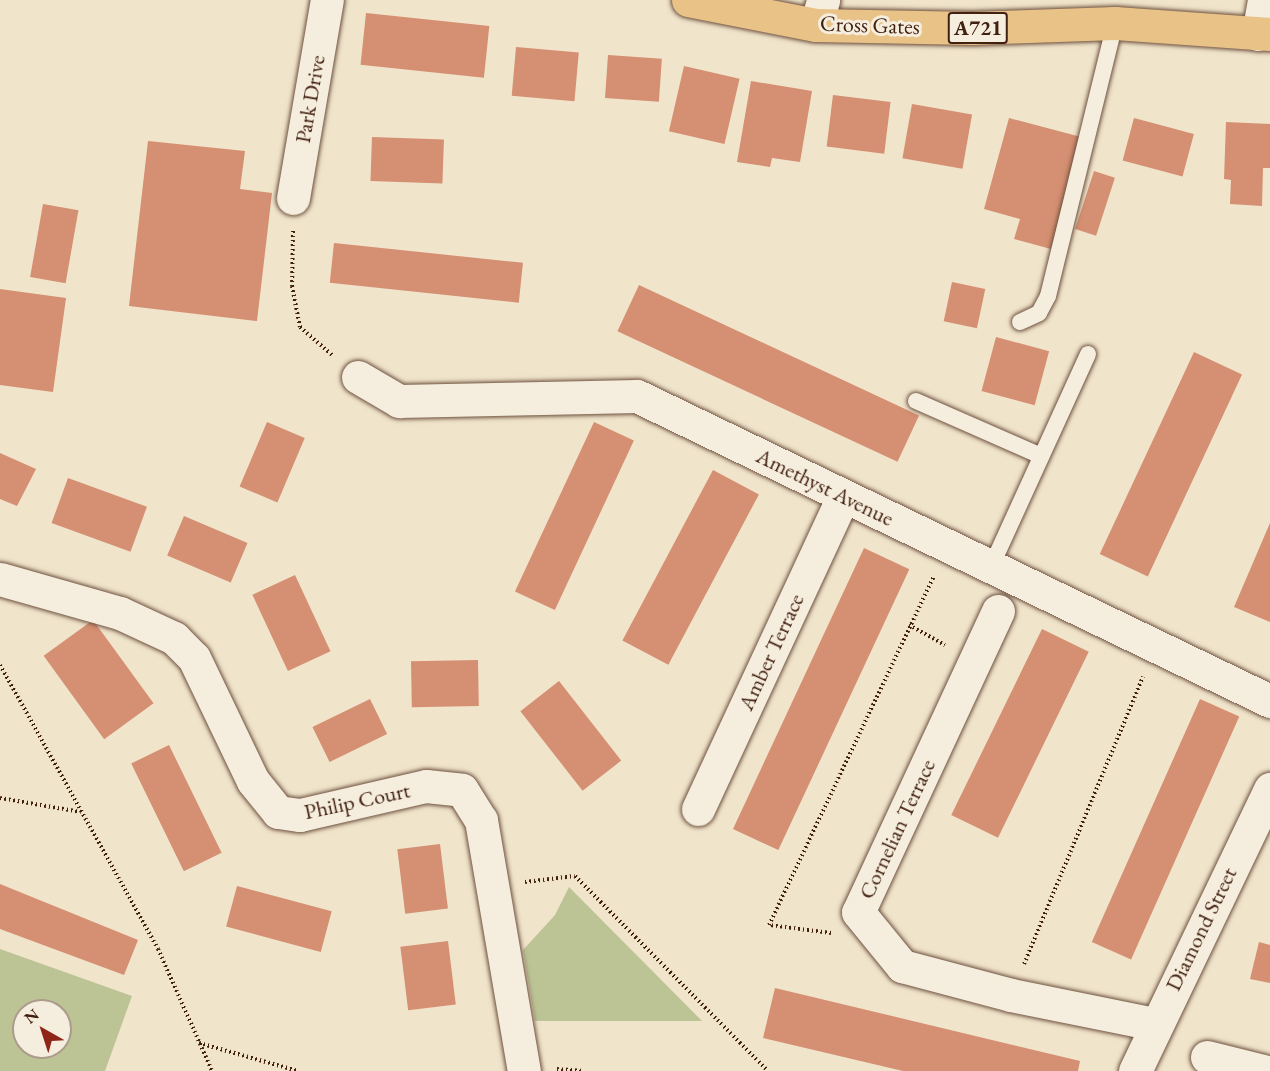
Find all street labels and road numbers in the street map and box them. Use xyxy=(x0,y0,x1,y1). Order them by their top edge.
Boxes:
street label: Cross Gates xyxy=(820,10,920,40)
road number: A721 xyxy=(946,10,1010,46)
street label: Park Drive xyxy=(289,53,331,145)
street label: Amethyst Avenue xyxy=(752,442,898,532)
street label: Amber Terrace xyxy=(733,590,809,714)
street label: Cornelian Terrace xyxy=(853,755,941,903)
street label: Philip Court xyxy=(302,777,412,825)
street label: Diamond Street xyxy=(1160,863,1242,995)

